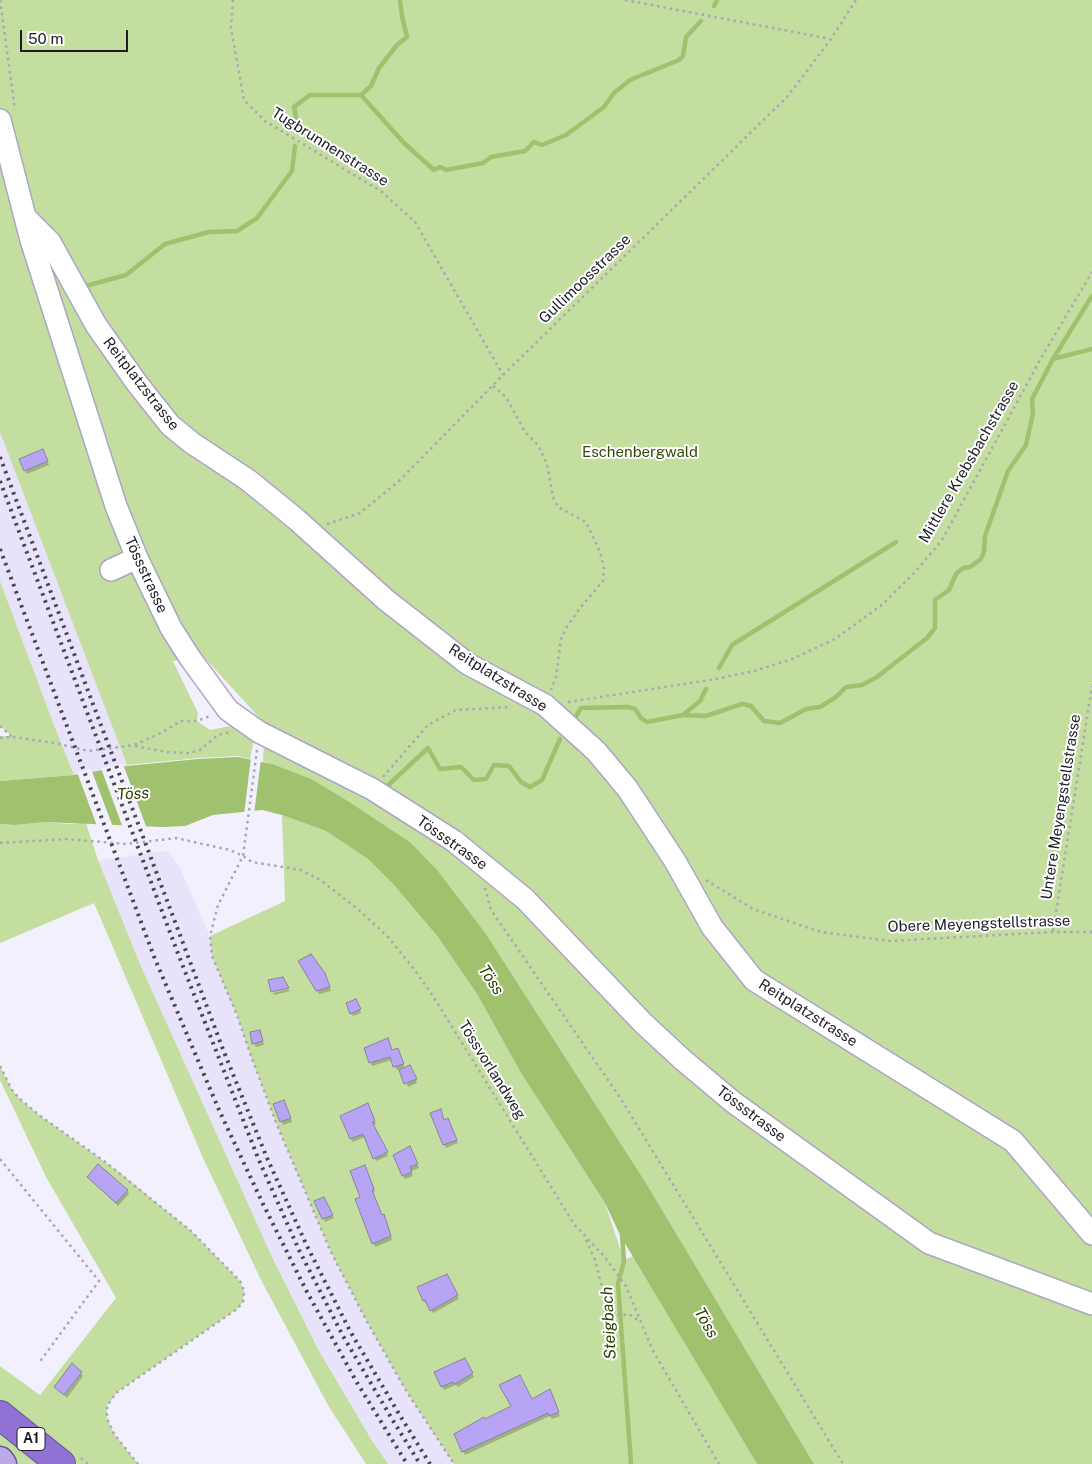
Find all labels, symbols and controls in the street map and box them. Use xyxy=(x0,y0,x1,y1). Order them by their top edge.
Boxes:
scale bar xyxy=(22,20,130,52)
text: 50 m xyxy=(28,30,63,47)
street label: Tugbrunnenstrasse xyxy=(268,104,392,190)
street label: Gullimoosstrasse xyxy=(535,231,635,327)
street label: Reitplatzstrasse xyxy=(99,334,183,434)
street label: Mittlere Krebsbachstrasse xyxy=(915,378,1023,546)
park label: Eschenbergwald xyxy=(582,443,698,461)
street label: Tössstrasse xyxy=(120,534,172,616)
street label: Reitplatzstrasse xyxy=(445,640,551,716)
street label: Untere Meyengstellstrasse xyxy=(1037,713,1085,901)
water label: Töss xyxy=(116,784,150,804)
street label: Tössstrasse xyxy=(413,812,491,874)
street label: Obere Meyengstellstrasse xyxy=(887,912,1071,936)
water label: Töss xyxy=(474,961,508,999)
street label: Reitplatzstrasse xyxy=(755,975,861,1051)
street label: Tössvorlandweg xyxy=(454,1017,530,1123)
street label: Tössstrasse xyxy=(713,1082,789,1146)
water label: Steigbach xyxy=(598,1286,620,1360)
water label: Töss xyxy=(690,1304,722,1342)
road number: A1 xyxy=(17,1428,45,1450)

